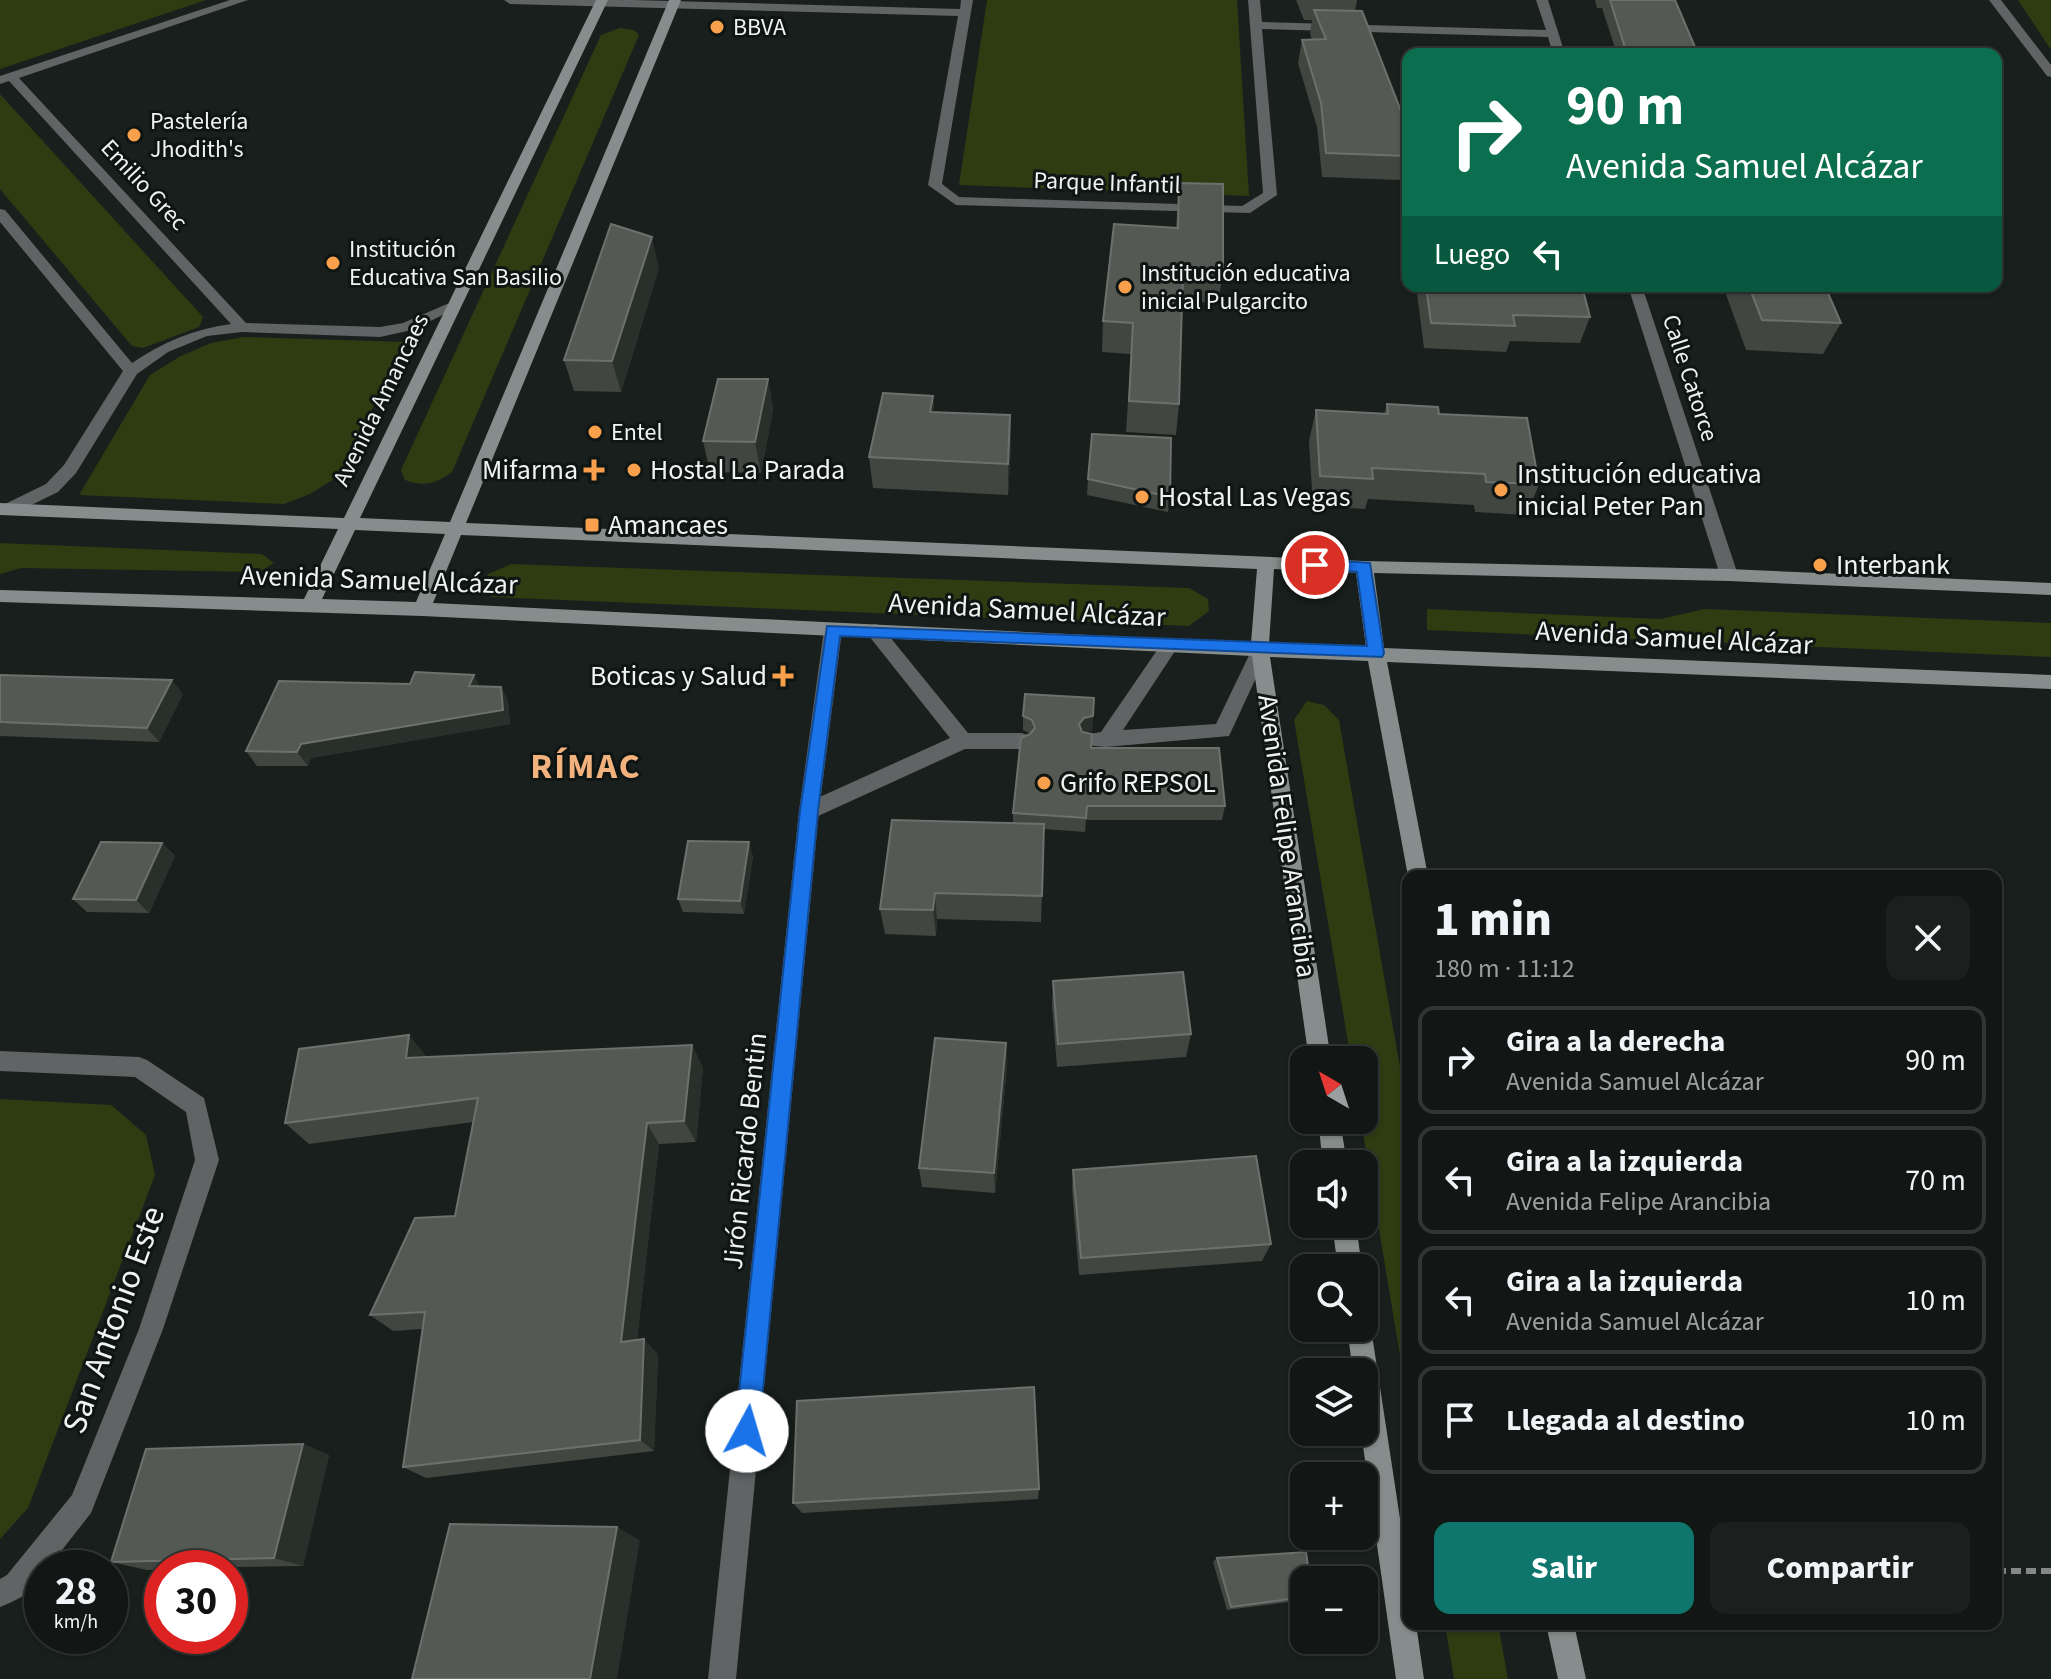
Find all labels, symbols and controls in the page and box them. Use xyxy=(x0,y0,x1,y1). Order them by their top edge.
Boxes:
place label: BBVA xyxy=(733,10,786,45)
marker: BBVA xyxy=(708,18,726,36)
text: 90 m xyxy=(1566,67,1684,146)
icon: right xyxy=(1434,80,1538,184)
place label: Pastelería Jhodith's xyxy=(150,104,248,167)
marker: Pastelería Jhodith's xyxy=(125,126,143,144)
street label: Emilio Grec xyxy=(92,131,196,239)
text: Avenida Samuel Alcázar xyxy=(1566,141,1923,192)
street label: Parque Infantil xyxy=(1033,163,1181,203)
place label: Institución Educativa San Basilio xyxy=(349,232,562,295)
icon: left xyxy=(1526,232,1570,276)
text: Luego xyxy=(1434,233,1510,276)
marker: Institución Educativa San Basilio xyxy=(324,254,342,272)
place label: Institución educativa inicial Pulgarcito xyxy=(1141,256,1351,319)
marker: Institución educativa inicial Pulgarcito xyxy=(1116,278,1134,296)
street label: Avenida Amancaes xyxy=(324,308,438,492)
street label: Calle Catorce xyxy=(1653,310,1727,446)
place label: Entel xyxy=(611,415,663,450)
marker: Entel xyxy=(586,423,604,441)
place label: Mifarma xyxy=(482,450,578,490)
place label: Hostal La Parada xyxy=(650,450,845,490)
place label: Institución educativa inicial Peter Pan xyxy=(1517,454,1762,526)
marker: Mifarma xyxy=(585,461,603,479)
marker: Hostal La Parada xyxy=(625,461,643,479)
place label: Hostal Las Vegas xyxy=(1158,477,1350,517)
marker: Institución educativa inicial Peter Pan xyxy=(1492,481,1510,499)
marker: Hostal Las Vegas xyxy=(1133,488,1151,506)
place label: Amancaes xyxy=(608,505,728,545)
marker: Amancaes xyxy=(583,516,601,534)
pin xyxy=(1281,531,1349,599)
icon: arrive xyxy=(1293,543,1337,587)
place label: Interbank xyxy=(1836,545,1950,585)
street label: Avenida Samuel Alcázar xyxy=(240,555,519,605)
marker: Interbank xyxy=(1811,556,1829,574)
street label: Avenida Samuel Alcázar xyxy=(887,583,1167,637)
street label: Avenida Samuel Alcázar xyxy=(1534,611,1814,665)
place label: Boticas y Salud xyxy=(590,656,767,696)
marker: Boticas y Salud xyxy=(774,667,792,685)
street label: Avenida Felipe Arancibia xyxy=(1247,692,1327,980)
district label: RÍMAC xyxy=(530,741,642,792)
place label: Grifo REPSOL xyxy=(1060,763,1216,803)
marker: Grifo REPSOL xyxy=(1035,774,1053,792)
text: 1 min xyxy=(1434,886,1552,954)
button: close xyxy=(1886,896,1970,980)
text: 180 m · 11:12 xyxy=(1434,950,1575,987)
text: Gira a la derecha xyxy=(1506,1020,1725,1063)
street label: Jirón Ricardo Bentin xyxy=(713,1030,777,1272)
icon: right xyxy=(1438,1038,1482,1082)
text: 90 m xyxy=(1905,1039,1966,1082)
north arrow xyxy=(1290,1046,1378,1134)
map controls xyxy=(1290,1046,1378,1654)
text: Avenida Samuel Alcázar xyxy=(1506,1063,1764,1100)
text: Gira a la izquierda xyxy=(1506,1140,1743,1183)
button: sound xyxy=(1290,1150,1378,1238)
icon: left xyxy=(1438,1158,1482,1202)
text: 70 m xyxy=(1905,1159,1966,1202)
text: Avenida Felipe Arancibia xyxy=(1506,1183,1771,1220)
street label: San Antonio Este xyxy=(50,1199,178,1441)
button: search xyxy=(1290,1254,1378,1342)
text: Gira a la izquierda xyxy=(1506,1260,1743,1303)
icon: left xyxy=(1438,1278,1482,1322)
text: 10 m xyxy=(1905,1279,1966,1322)
text: Avenida Samuel Alcázar xyxy=(1506,1303,1764,1340)
button: layers xyxy=(1290,1358,1378,1446)
position arrow xyxy=(705,1389,789,1473)
icon: arrive xyxy=(1438,1398,1482,1442)
text: Llegada al destino xyxy=(1506,1399,1745,1442)
text: 10 m xyxy=(1905,1399,1966,1442)
button: + xyxy=(1290,1462,1378,1550)
button: Salir xyxy=(1434,1522,1694,1614)
button: Compartir xyxy=(1710,1522,1970,1614)
speed limit sign: 30 xyxy=(144,1550,248,1654)
text: 28 xyxy=(55,1563,97,1620)
button: − xyxy=(1290,1566,1378,1654)
text: km/h xyxy=(54,1608,98,1636)

